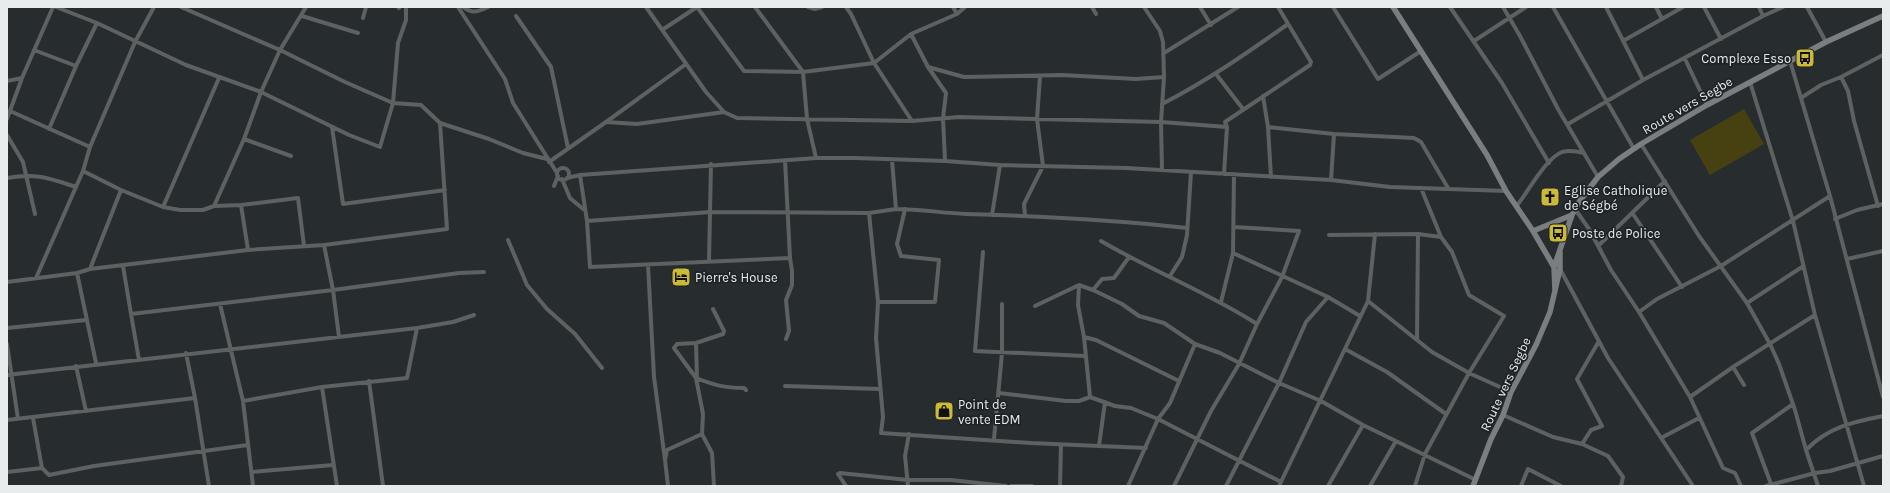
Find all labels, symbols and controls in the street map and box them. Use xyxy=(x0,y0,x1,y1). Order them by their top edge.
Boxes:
bus stop icon: Complexe Esso xyxy=(1794,47,1816,69)
place label: Complexe Esso xyxy=(1701,51,1791,66)
street label: Route vers Segbe xyxy=(1639,73,1735,137)
place label: Eglise Catholique de Ségbé xyxy=(1564,183,1668,213)
church icon: Eglise Catholique de Ségbé xyxy=(1539,186,1561,208)
bus stop icon: Poste de Police xyxy=(1547,222,1569,244)
place label: Poste de Police xyxy=(1572,226,1661,241)
hotel icon: Pierre's House xyxy=(670,266,692,288)
place label: Pierre's House xyxy=(695,270,778,285)
street label: Route vers Segbe xyxy=(1477,335,1534,433)
place label: Point de vente EDM xyxy=(958,397,1021,427)
shop icon: Point de vente EDM xyxy=(933,400,955,422)

